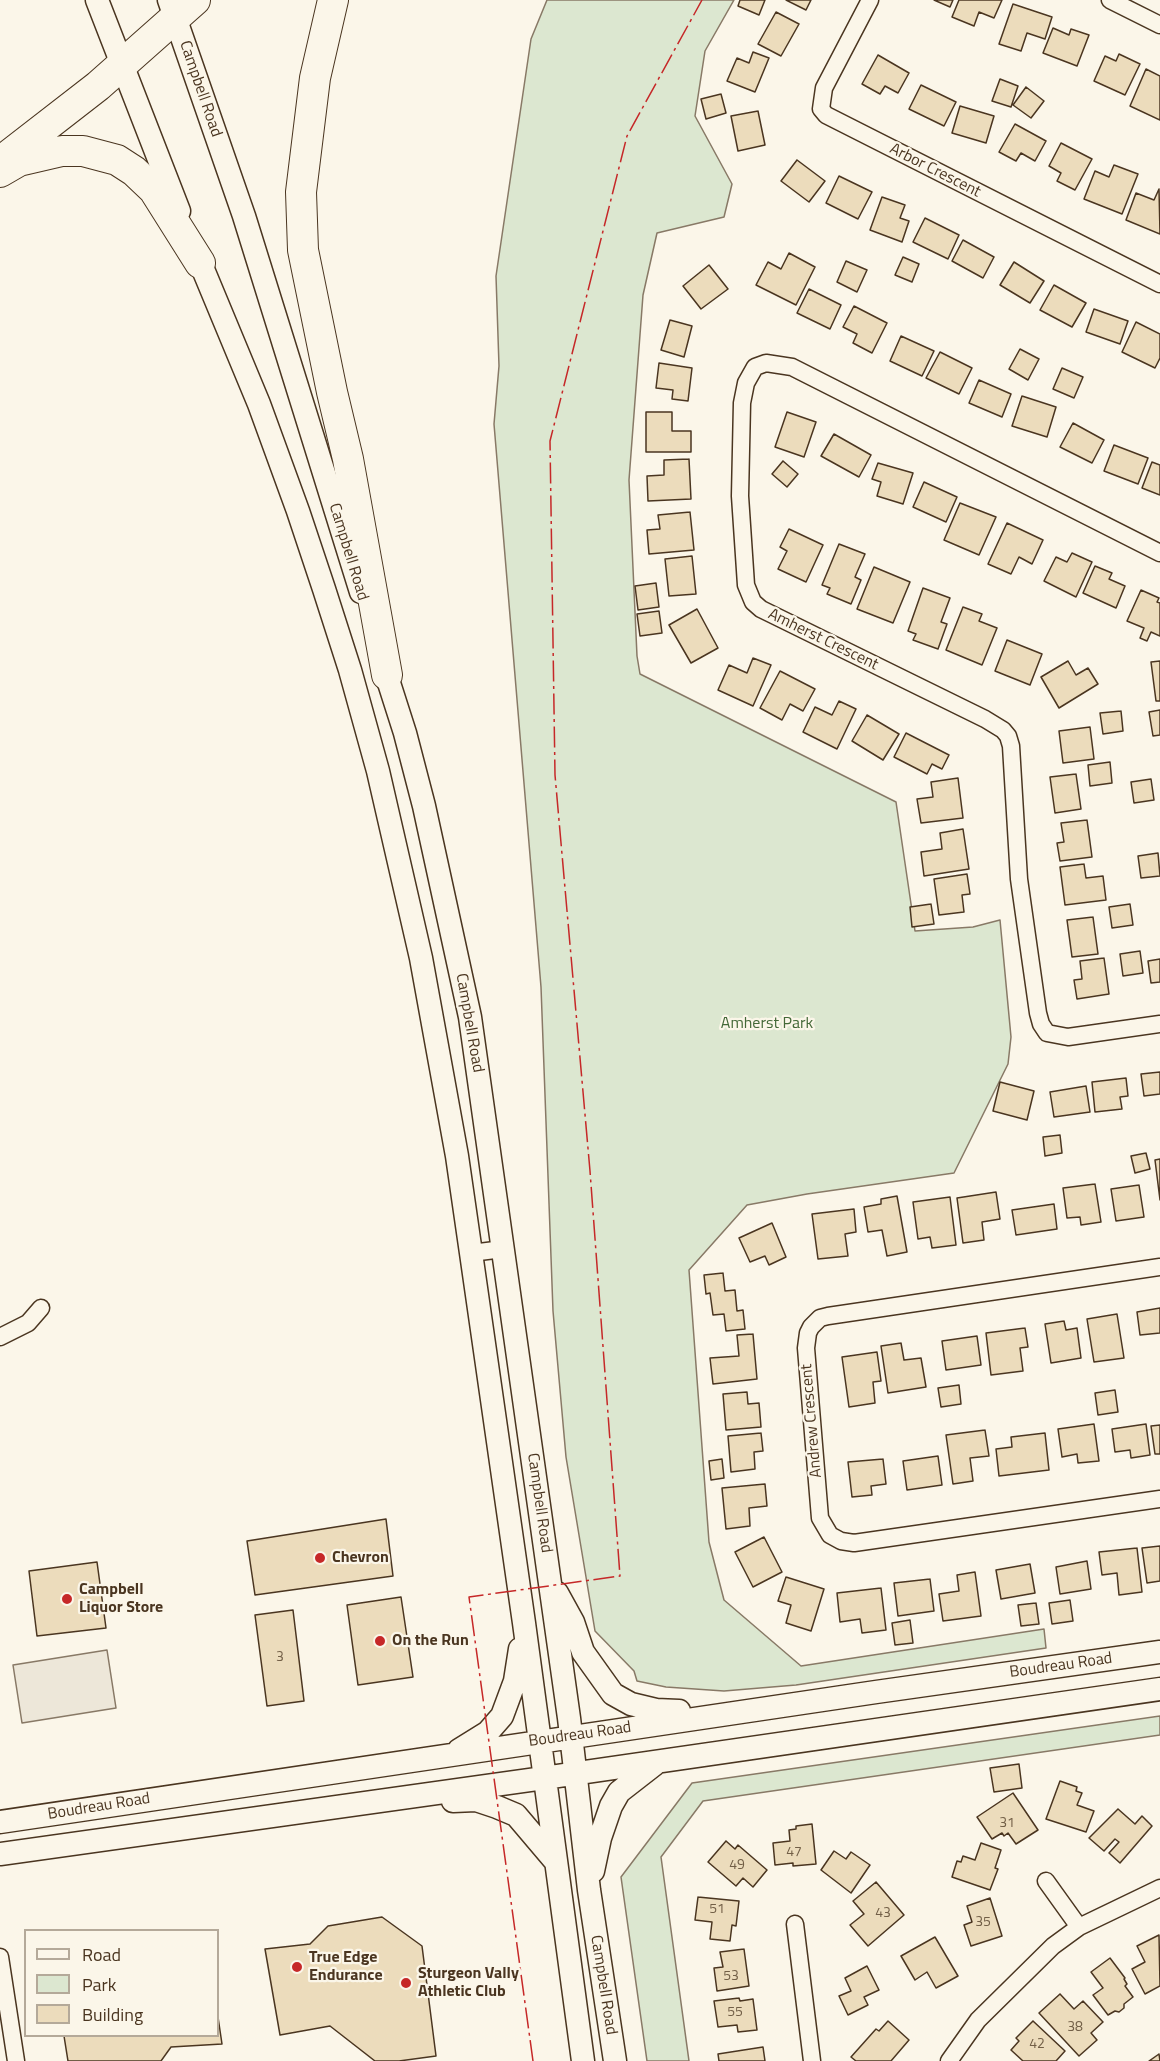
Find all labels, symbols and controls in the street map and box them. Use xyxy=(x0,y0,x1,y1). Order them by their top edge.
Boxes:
street label: Campbell Road xyxy=(175,38,225,140)
street label: Arbor Crescent xyxy=(886,140,984,202)
street label: Campbell Road xyxy=(324,501,372,603)
street label: Amherst Crescent xyxy=(765,605,881,675)
street label: Campbell Road xyxy=(451,972,487,1074)
park label: Amherst Park xyxy=(721,1014,813,1034)
street label: Andrew Crescent xyxy=(797,1363,827,1479)
street label: Campbell Road xyxy=(522,1452,556,1554)
place label: Chevron xyxy=(332,1548,389,1568)
marker: Chevron xyxy=(313,1551,327,1565)
place label: Campbell Liquor Store xyxy=(79,1580,163,1618)
marker: Campbell Liquor Store xyxy=(60,1592,74,1606)
place label: On the Run xyxy=(392,1631,469,1651)
marker: On the Run xyxy=(373,1634,387,1648)
street label: Boudreau Road xyxy=(1008,1649,1114,1683)
house number: 3 xyxy=(276,1650,284,1666)
street label: Boudreau Road xyxy=(527,1718,633,1752)
street label: Boudreau Road xyxy=(46,1789,152,1825)
house number: 31 xyxy=(999,1816,1015,1832)
house number: 47 xyxy=(786,1845,802,1861)
house number: 49 xyxy=(729,1858,745,1874)
house number: 51 xyxy=(709,1902,725,1918)
house number: 43 xyxy=(875,1906,891,1922)
house number: 35 xyxy=(975,1915,991,1931)
legend xyxy=(24,1929,219,2037)
street label: Campbell Road xyxy=(586,1934,620,2036)
text: Road xyxy=(82,1941,121,1968)
place label: True Edge Endurance xyxy=(309,1948,383,1986)
marker: True Edge Endurance xyxy=(290,1960,304,1974)
place label: Sturgeon Vally Athletic Club xyxy=(418,1964,519,2002)
house number: 53 xyxy=(723,1969,739,1985)
text: Park xyxy=(82,1971,116,1998)
marker: Sturgeon Vally Athletic Club xyxy=(399,1976,413,1990)
text: Building xyxy=(82,2001,143,2028)
house number: 55 xyxy=(727,2005,743,2021)
house number: 38 xyxy=(1067,2020,1083,2036)
house number: 42 xyxy=(1029,2037,1045,2053)

